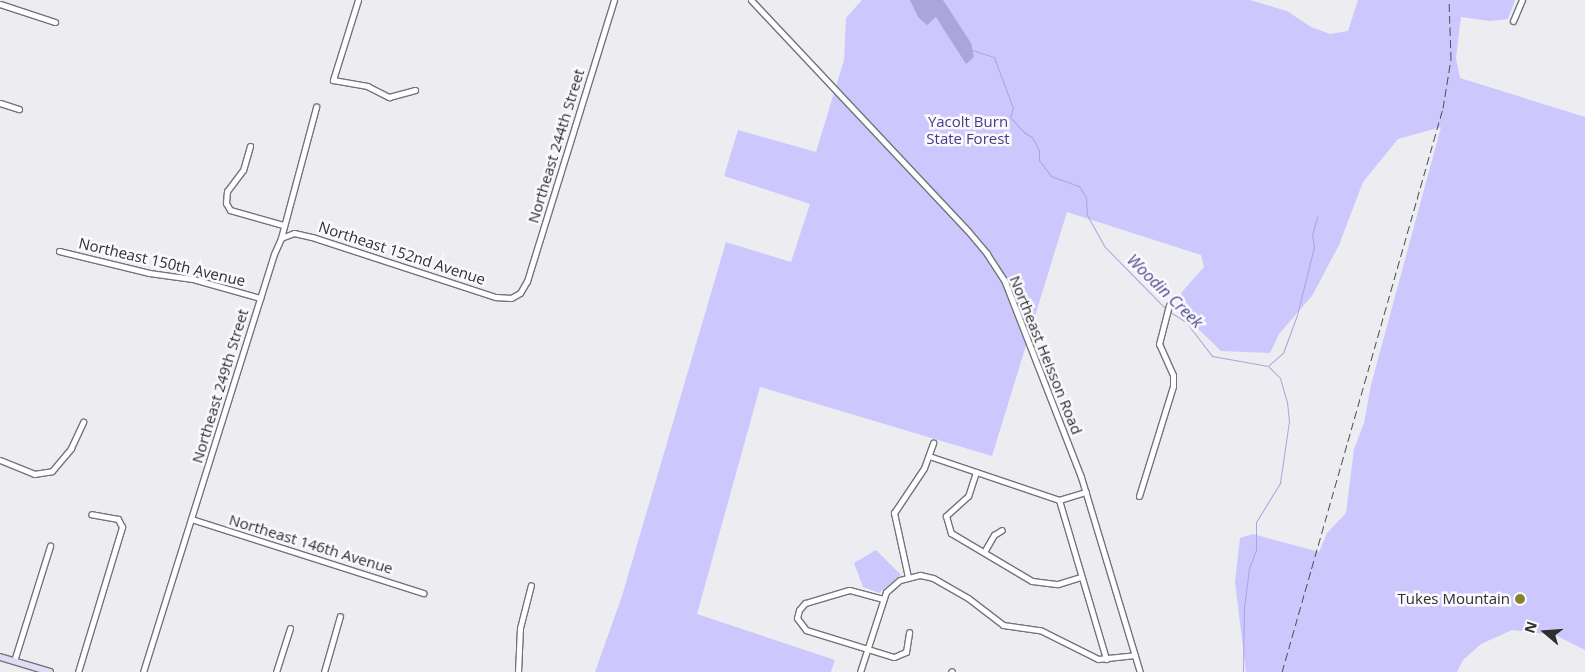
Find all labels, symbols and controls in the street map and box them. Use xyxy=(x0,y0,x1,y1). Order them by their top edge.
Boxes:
street label: Northeast 244th Street xyxy=(524,67,588,225)
park label: Yacolt Burn State Forest xyxy=(926,112,1010,147)
street label: Northeast 152nd Avenue xyxy=(316,217,488,289)
street label: Northeast 150th Avenue xyxy=(77,234,247,290)
water label: Woodin Creek xyxy=(1123,250,1207,332)
street label: Northeast Heisson Road xyxy=(1006,273,1086,437)
street label: Northeast 249th Street xyxy=(188,307,252,465)
street label: Northeast 146th Avenue xyxy=(227,510,395,578)
place label: Tukes Mountain xyxy=(1398,590,1510,608)
marker: Tukes Mountain xyxy=(1514,593,1526,605)
north arrow xyxy=(1520,607,1570,657)
text: N xyxy=(1519,619,1541,636)

